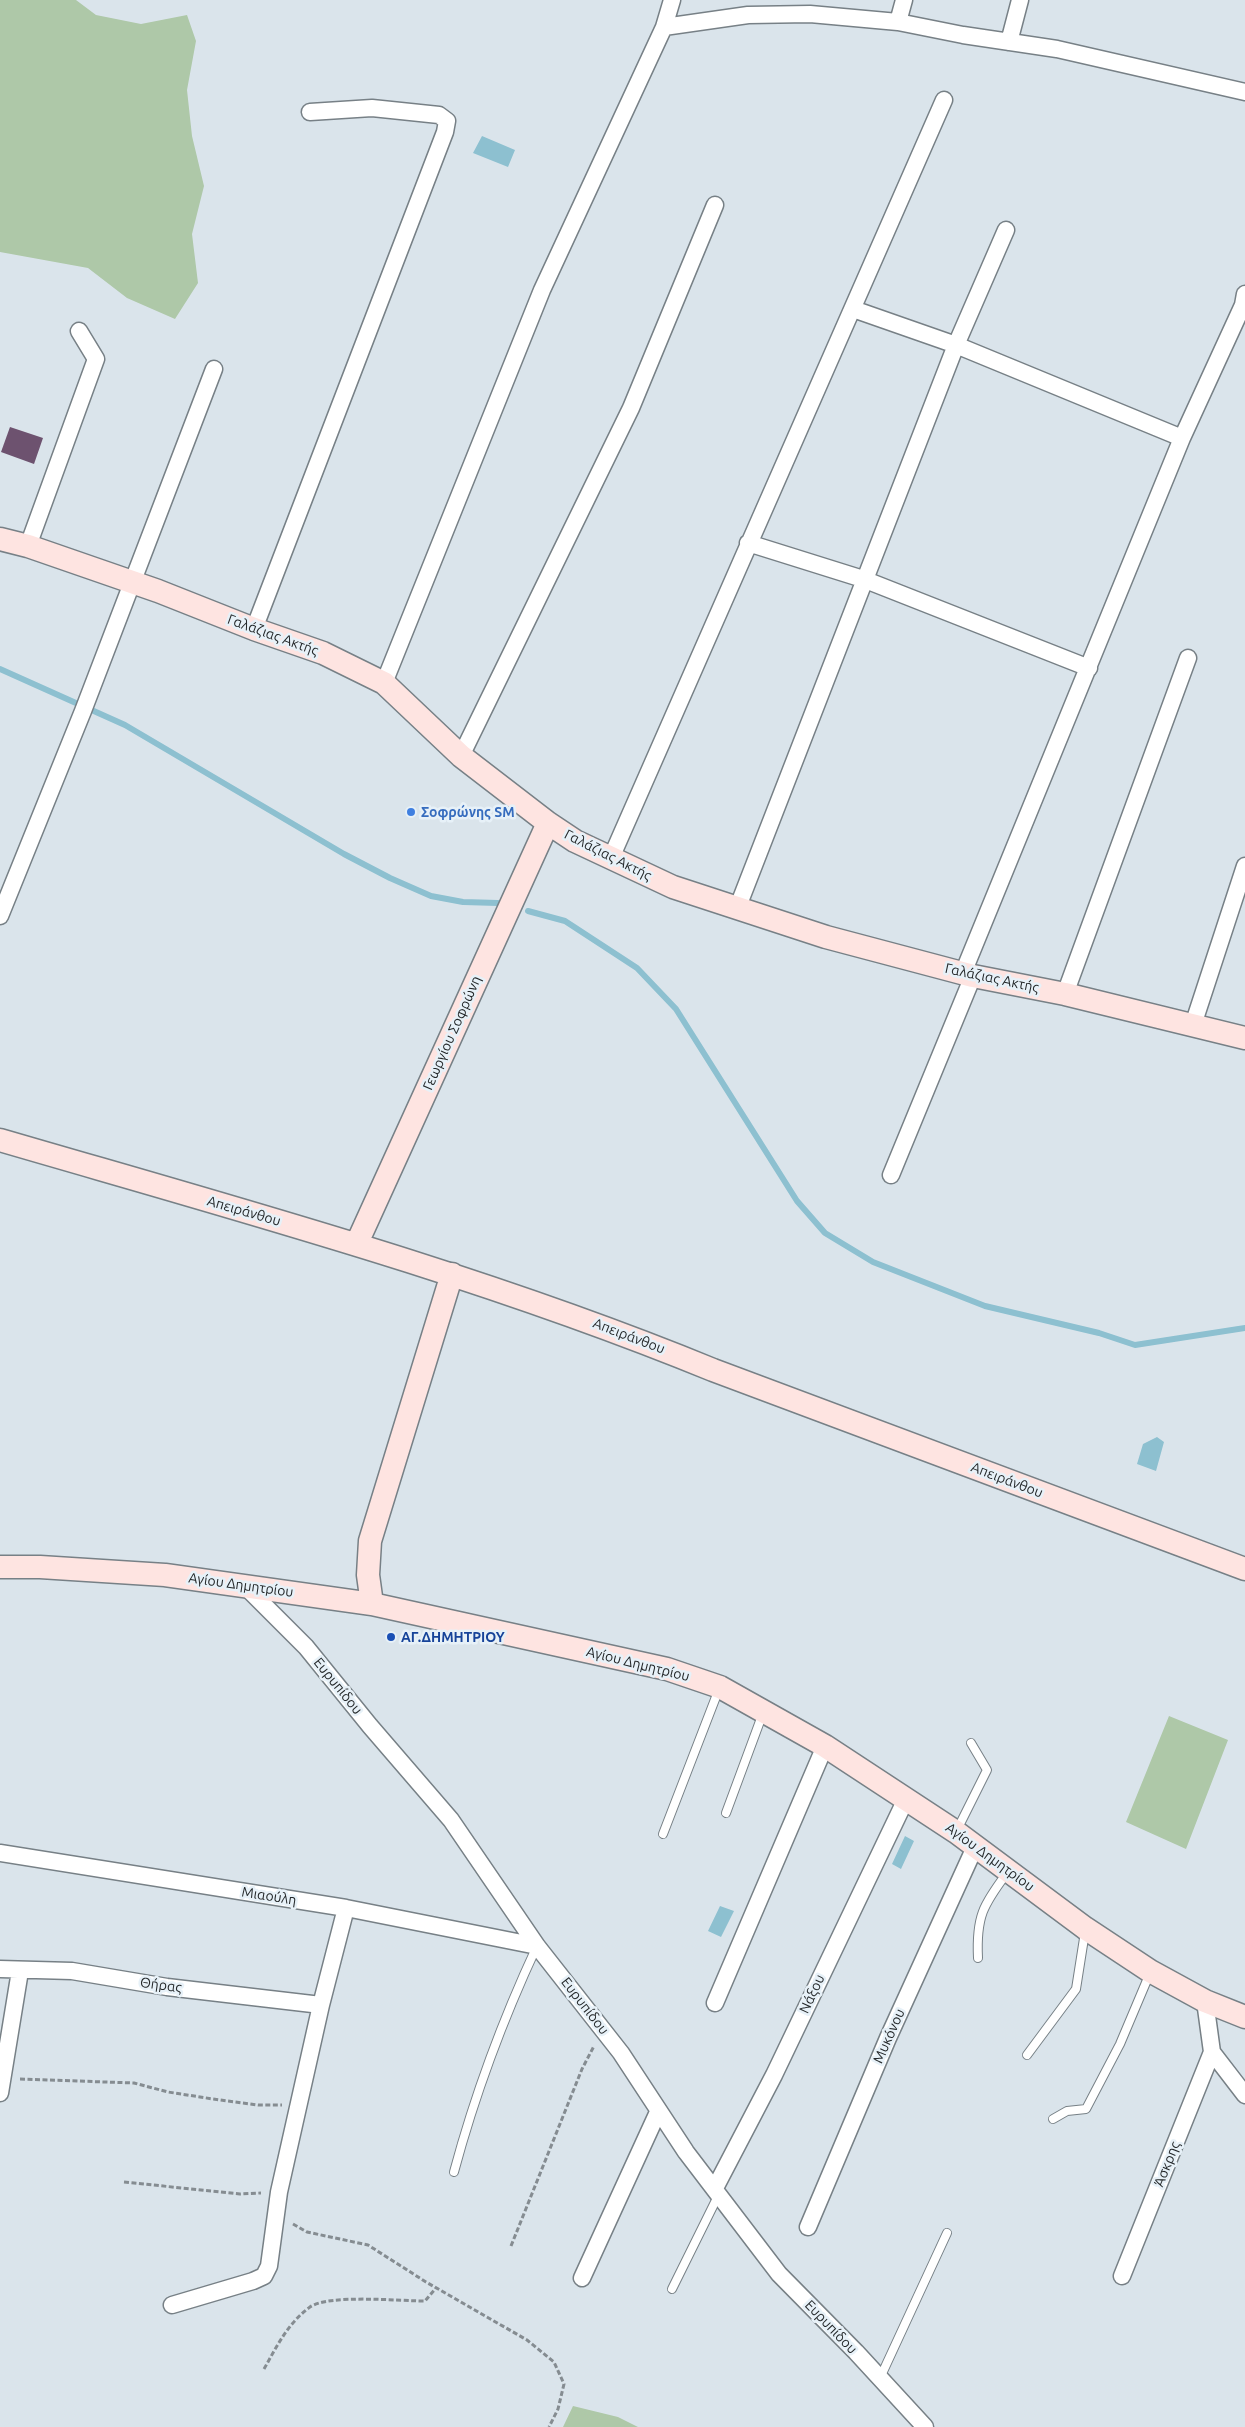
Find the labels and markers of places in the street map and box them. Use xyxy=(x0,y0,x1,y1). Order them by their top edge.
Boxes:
place label: Σοφρώνης SM xyxy=(421,804,515,820)
marker: Σοφρώνης SM xyxy=(405,806,417,818)
place label: ΑΓ.ΔΗΜΗΤΡΙΟΥ xyxy=(401,1629,505,1645)
marker: ΑΓ.ΔΗΜΗΤΡΙΟΥ xyxy=(385,1631,397,1643)

